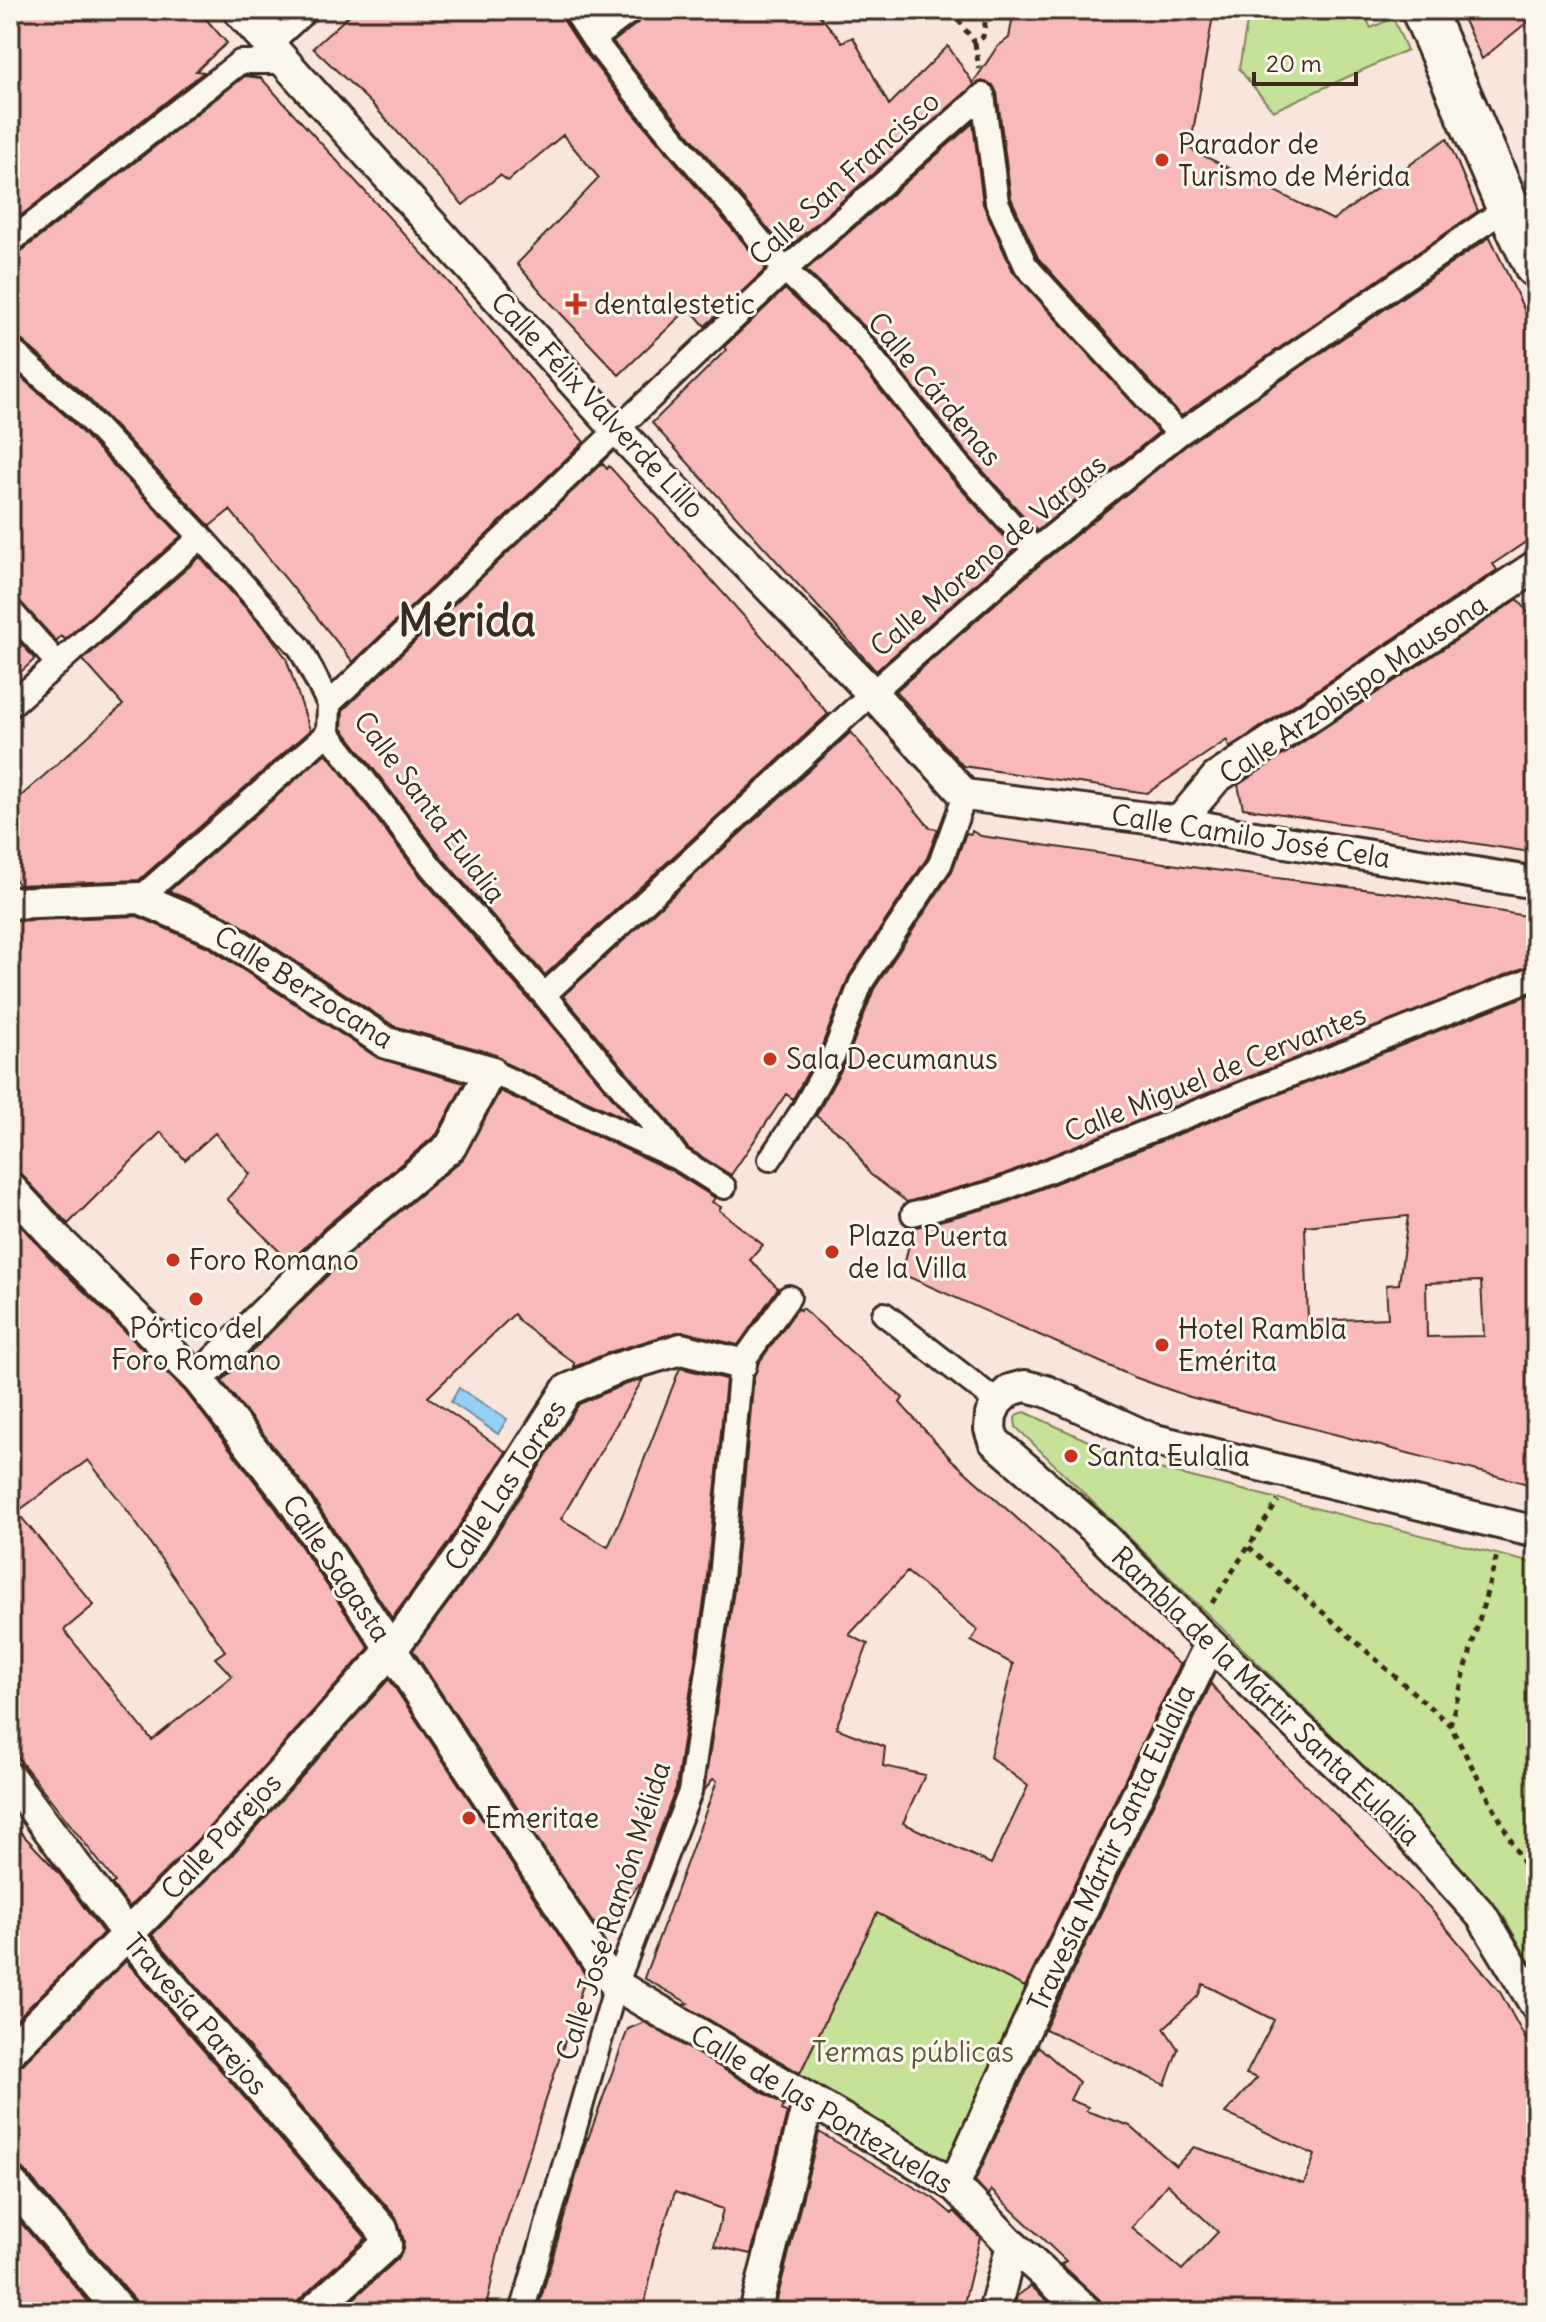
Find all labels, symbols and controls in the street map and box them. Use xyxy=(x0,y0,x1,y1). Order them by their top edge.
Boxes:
scale bar xyxy=(1254,36,1356,86)
text: 20 m xyxy=(1266,48,1322,78)
street label: Calle San Francisco xyxy=(741,83,947,273)
place label: Parador de Turismo de Mérida xyxy=(1178,126,1410,194)
marker: Parador de Turismo de Mérida xyxy=(1153,151,1171,169)
street label: Calle Félix Valverde Lillo xyxy=(484,284,712,526)
place label: dentalestetic xyxy=(594,286,755,322)
marker: dentalestetic xyxy=(565,293,587,315)
street label: Calle Cárdenas xyxy=(860,305,1010,473)
street label: Calle Moreno de Vargas xyxy=(863,446,1113,664)
street label: Calle Arzobispo Mausona xyxy=(1212,586,1494,792)
district label: Mérida xyxy=(398,593,536,648)
street label: Calle Santa Eulalia xyxy=(346,704,514,910)
street label: Calle Camilo José Cela xyxy=(1109,796,1393,876)
street label: Calle Berzocana xyxy=(208,918,400,1056)
street label: Calle Miguel de Cervantes xyxy=(1059,996,1371,1150)
place label: Sala Decumanus xyxy=(786,1041,998,1077)
marker: Sala Decumanus xyxy=(761,1050,779,1068)
place label: Plaza Puerta de la Villa xyxy=(848,1218,1008,1286)
place label: Foro Romano xyxy=(189,1242,359,1278)
marker: Plaza Puerta de la Villa xyxy=(823,1243,841,1261)
marker: Foro Romano xyxy=(164,1251,182,1269)
marker: Pórtico del Foro Romano xyxy=(187,1290,205,1308)
place label: Pórtico del Foro Romano xyxy=(111,1310,281,1378)
place label: Hotel Rambla Emérita xyxy=(1178,1311,1347,1379)
marker: Hotel Rambla Emérita xyxy=(1153,1336,1171,1354)
street label: Calle Las Torres xyxy=(436,1392,574,1578)
place label: Santa Eulalia xyxy=(1087,1438,1250,1474)
marker: Santa Eulalia xyxy=(1062,1447,1080,1465)
street label: Calle Sagasta xyxy=(275,1488,399,1648)
street label: Rambla de la Mártir Santa Eulalia xyxy=(1104,1539,1428,1853)
street label: Travesía Mártir Santa Eulalia xyxy=(1019,1679,1203,2017)
street label: Calle José Ramón Mélida xyxy=(548,1757,678,2065)
street label: Calle Parejos xyxy=(153,1765,289,1907)
place label: Emeritae xyxy=(485,1800,599,1836)
marker: Emeritae xyxy=(460,1809,478,1827)
street label: Travesía Parejos xyxy=(116,1926,276,2102)
street label: Calle de las Pontezuelas xyxy=(684,2016,960,2202)
park label: Termas públicas xyxy=(812,2034,1014,2070)

